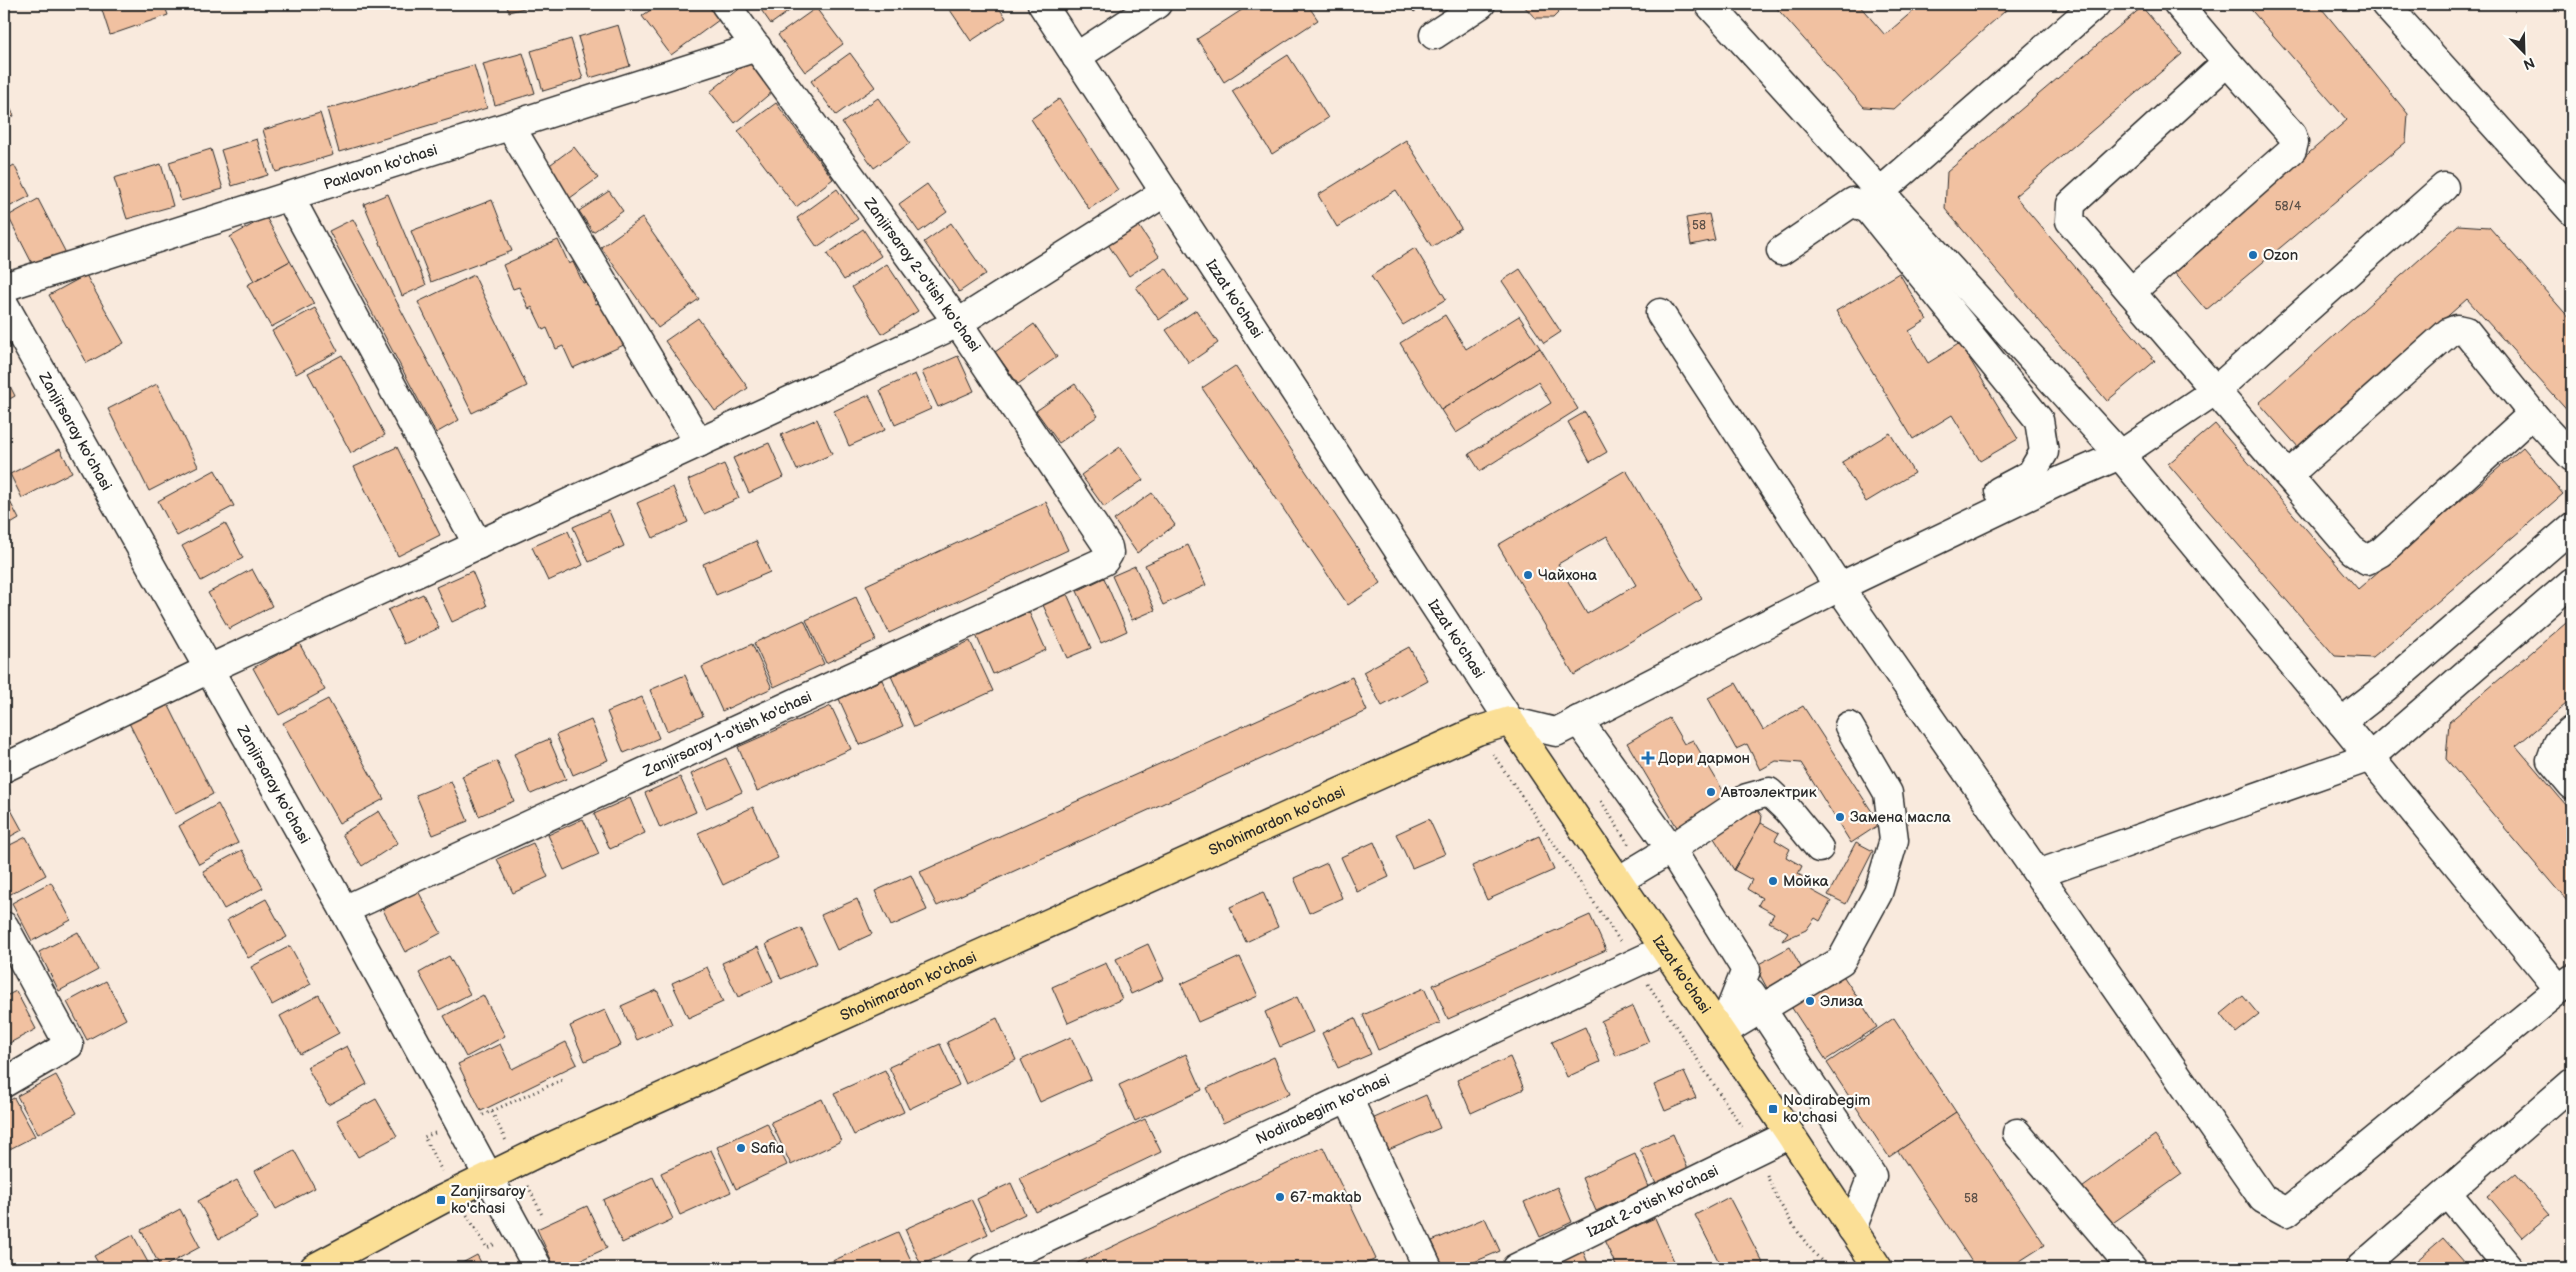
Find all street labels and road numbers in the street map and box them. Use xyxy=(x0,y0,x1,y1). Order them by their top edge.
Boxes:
street label: Paxlavon ko'chasi xyxy=(321,140,440,194)
street label: Zanjirsaroy 2-o'tish ko'chasi xyxy=(859,193,984,356)
street label: Izzat ko'chasi xyxy=(1202,256,1267,342)
street label: Zanjirsaray ko'chasi xyxy=(34,368,116,494)
street label: Izzat ko'chasi xyxy=(1424,596,1489,682)
street label: Zanjirsaroy 1-o'tish ko'chasi xyxy=(639,687,815,781)
street label: Zanjirsaray ko'chasi xyxy=(232,721,314,847)
street label: Shohimardon ko'chasi xyxy=(1206,782,1348,860)
street label: Izzat ko'chasi xyxy=(1649,932,1715,1017)
street label: Shohimardon ko'chasi xyxy=(837,947,980,1025)
street label: Nodirabegim ko'chasi xyxy=(1253,1070,1393,1149)
street label: Izzat 2-o'tish ko'chasi xyxy=(1584,1161,1722,1241)

